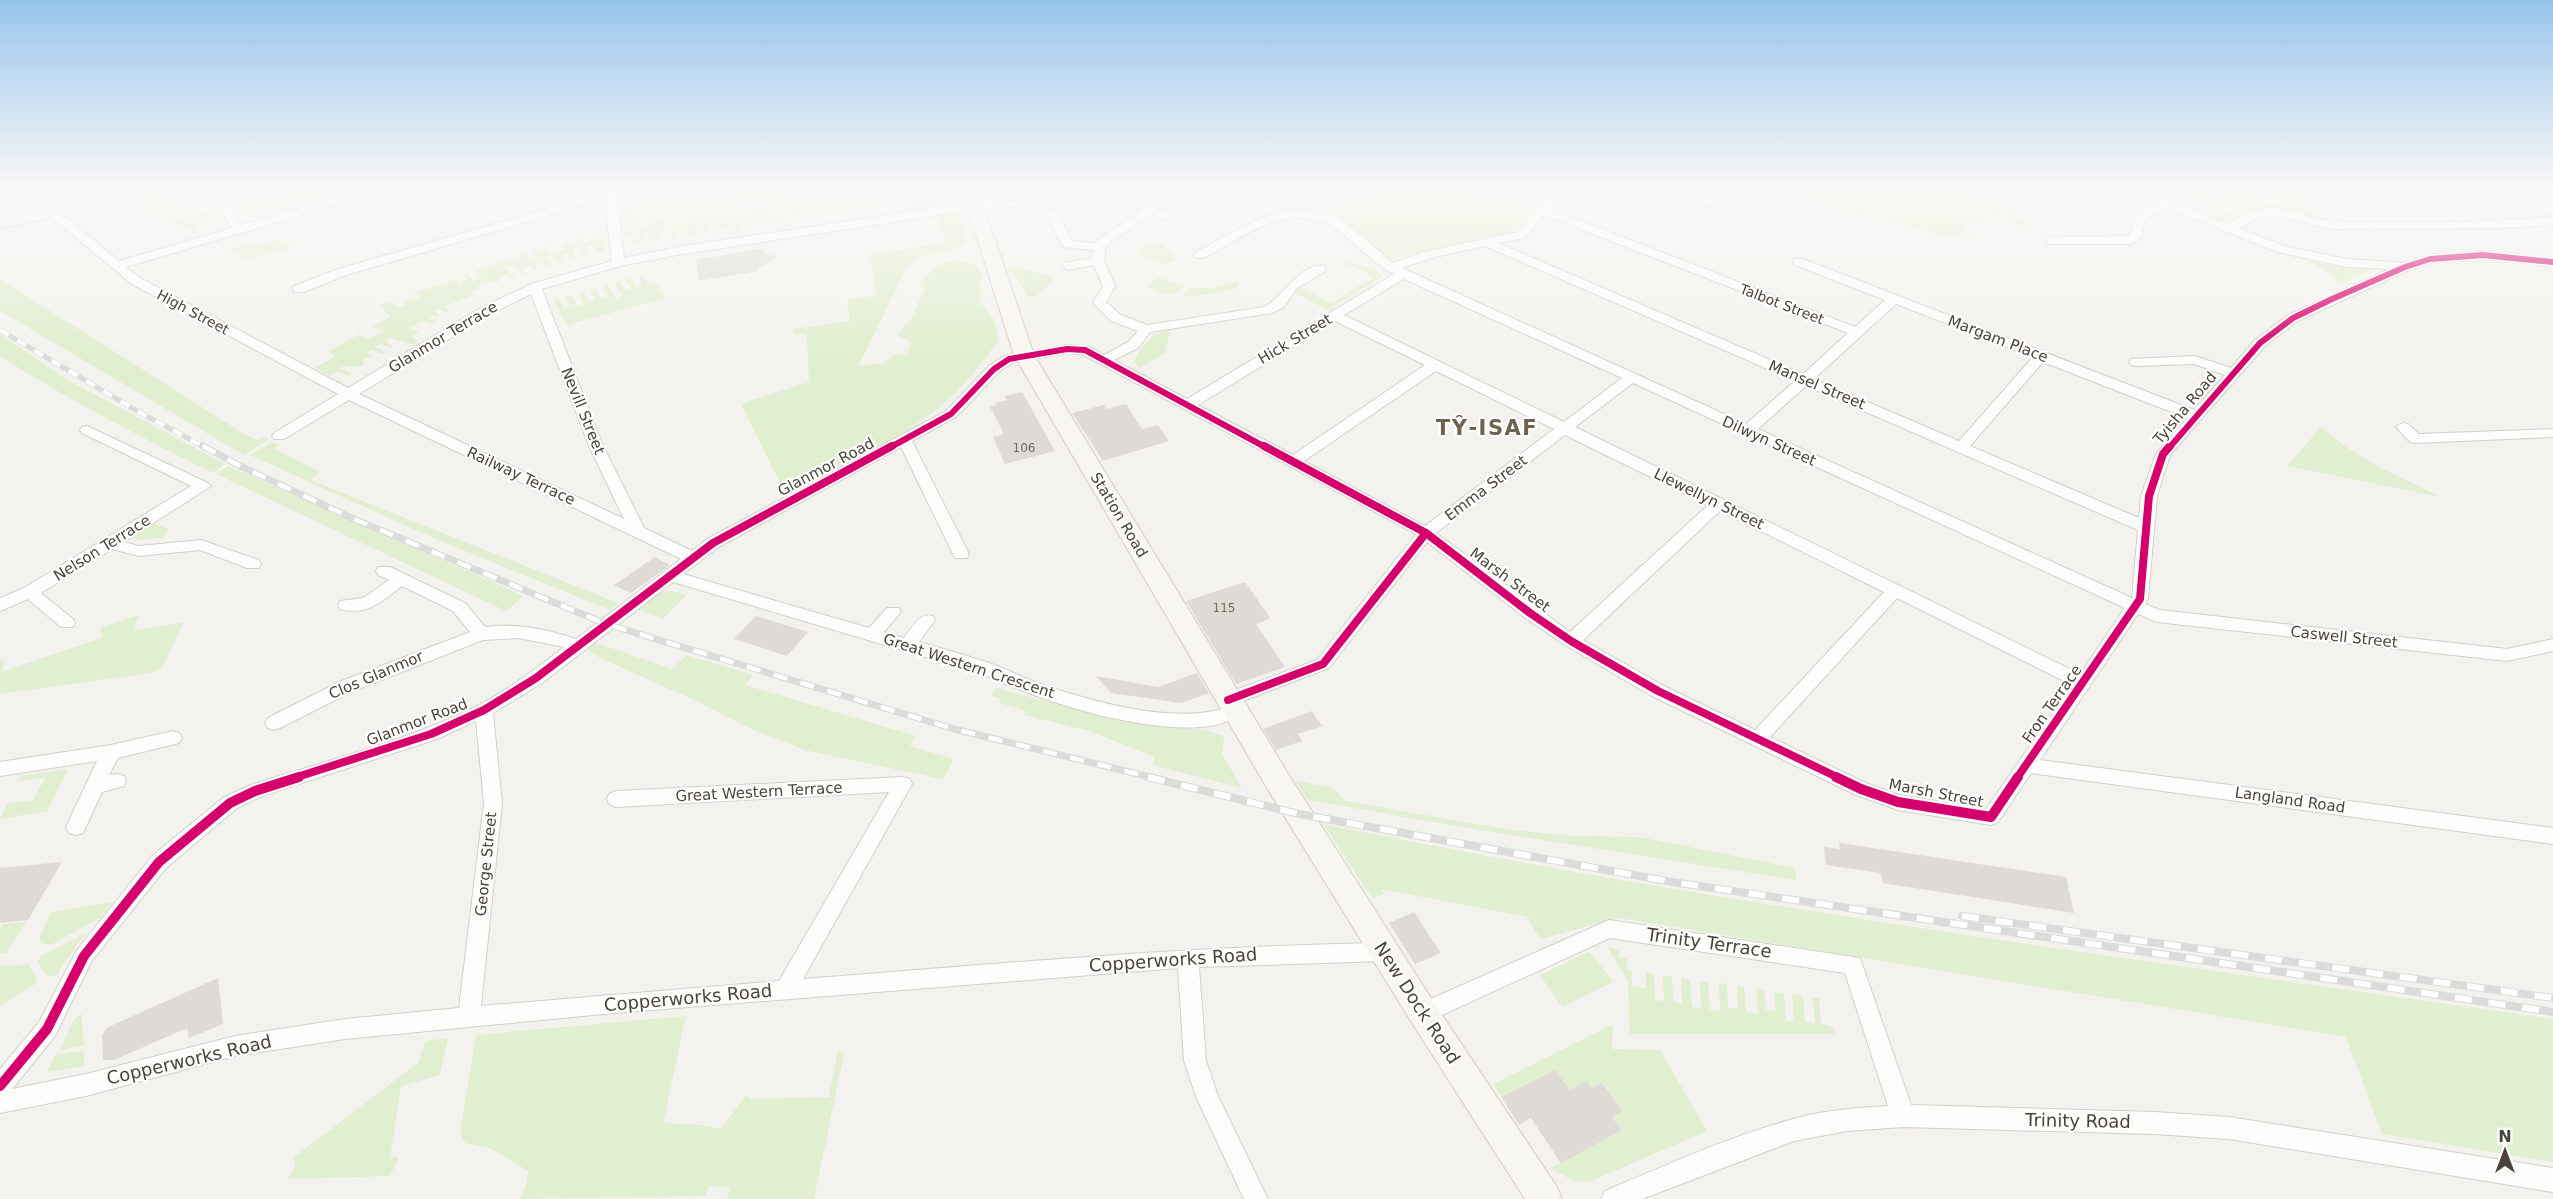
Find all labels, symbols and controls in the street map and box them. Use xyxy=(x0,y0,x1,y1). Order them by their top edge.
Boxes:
street label: Talbot Street xyxy=(1737,280,1827,328)
street label: High Street xyxy=(154,286,232,338)
street label: Glanmor Terrace xyxy=(385,297,501,377)
street label: Hick Street xyxy=(1255,310,1335,368)
street label: Margam Place xyxy=(1945,312,2051,366)
street label: Mansel Street xyxy=(1766,357,1868,413)
street label: Nevill Street xyxy=(557,365,609,457)
street label: Tyisha Road xyxy=(2149,368,2220,449)
street label: Dilwyn Street xyxy=(1719,412,1819,470)
district label: TŶ-ISAF xyxy=(1436,415,1538,440)
street label: Glanmor Road xyxy=(775,434,877,500)
house number: 106 xyxy=(1013,441,1035,455)
street label: Railway Terrace xyxy=(464,443,578,509)
street label: Emma Street xyxy=(1441,451,1531,525)
street label: Llewellyn Street xyxy=(1651,465,1767,534)
street label: Station Road xyxy=(1087,469,1151,561)
street label: Nelson Terrace xyxy=(50,511,154,585)
street label: Marsh Street xyxy=(1466,544,1554,616)
house number: 115 xyxy=(1213,601,1235,615)
street label: Caswell Street xyxy=(2290,622,2399,652)
street label: Great Western Crescent xyxy=(881,630,1057,702)
street label: Clos Glanmor xyxy=(326,647,427,703)
street label: Fron Terrace xyxy=(2018,661,2086,747)
street label: Glanmor Road xyxy=(364,694,470,750)
street label: Marsh Street xyxy=(1887,775,1985,811)
street label: Great Western Terrace xyxy=(675,779,843,805)
street label: Langland Road xyxy=(2234,783,2346,817)
street label: George Street xyxy=(472,811,500,917)
street label: Trinity Terrace xyxy=(1644,923,1773,962)
street label: New Dock Road xyxy=(1370,938,1465,1068)
street label: Copperworks Road xyxy=(1088,943,1258,976)
street label: Copperworks Road xyxy=(603,980,773,1015)
street label: Copperworks Road xyxy=(104,1030,273,1089)
street label: Trinity Road xyxy=(2024,1109,2131,1132)
north arrow xyxy=(2475,1121,2535,1181)
text: N xyxy=(2498,1127,2512,1146)

